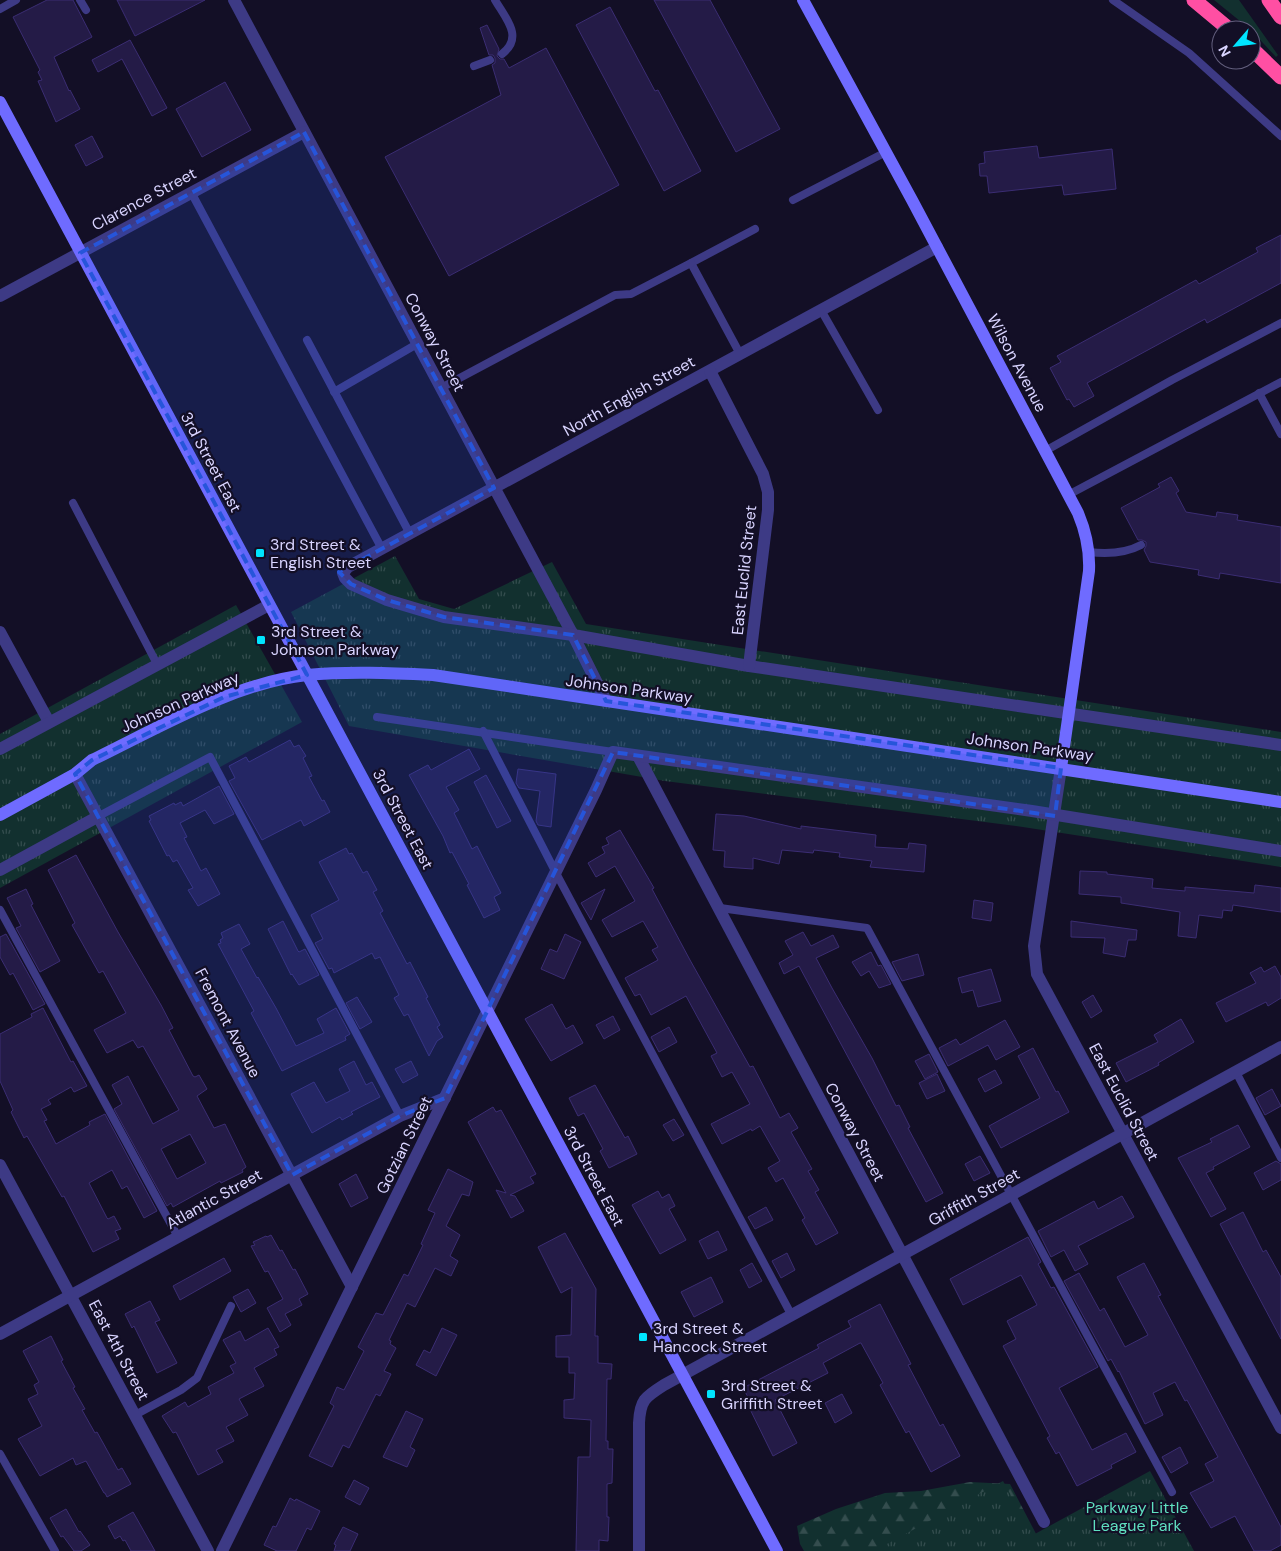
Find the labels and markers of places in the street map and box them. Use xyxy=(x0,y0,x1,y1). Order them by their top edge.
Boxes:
place label: 3rd Street & English Street xyxy=(270,534,371,573)
marker: 3rd Street & English Street xyxy=(254,547,266,559)
place label: 3rd Street & Johnson Parkway xyxy=(271,621,399,660)
marker: 3rd Street & Johnson Parkway xyxy=(255,634,267,646)
place label: 3rd Street & Hancock Street xyxy=(653,1318,767,1357)
marker: 3rd Street & Hancock Street xyxy=(637,1331,649,1343)
place label: 3rd Street & Griffith Street xyxy=(721,1375,822,1414)
marker: 3rd Street & Griffith Street xyxy=(705,1388,717,1400)

